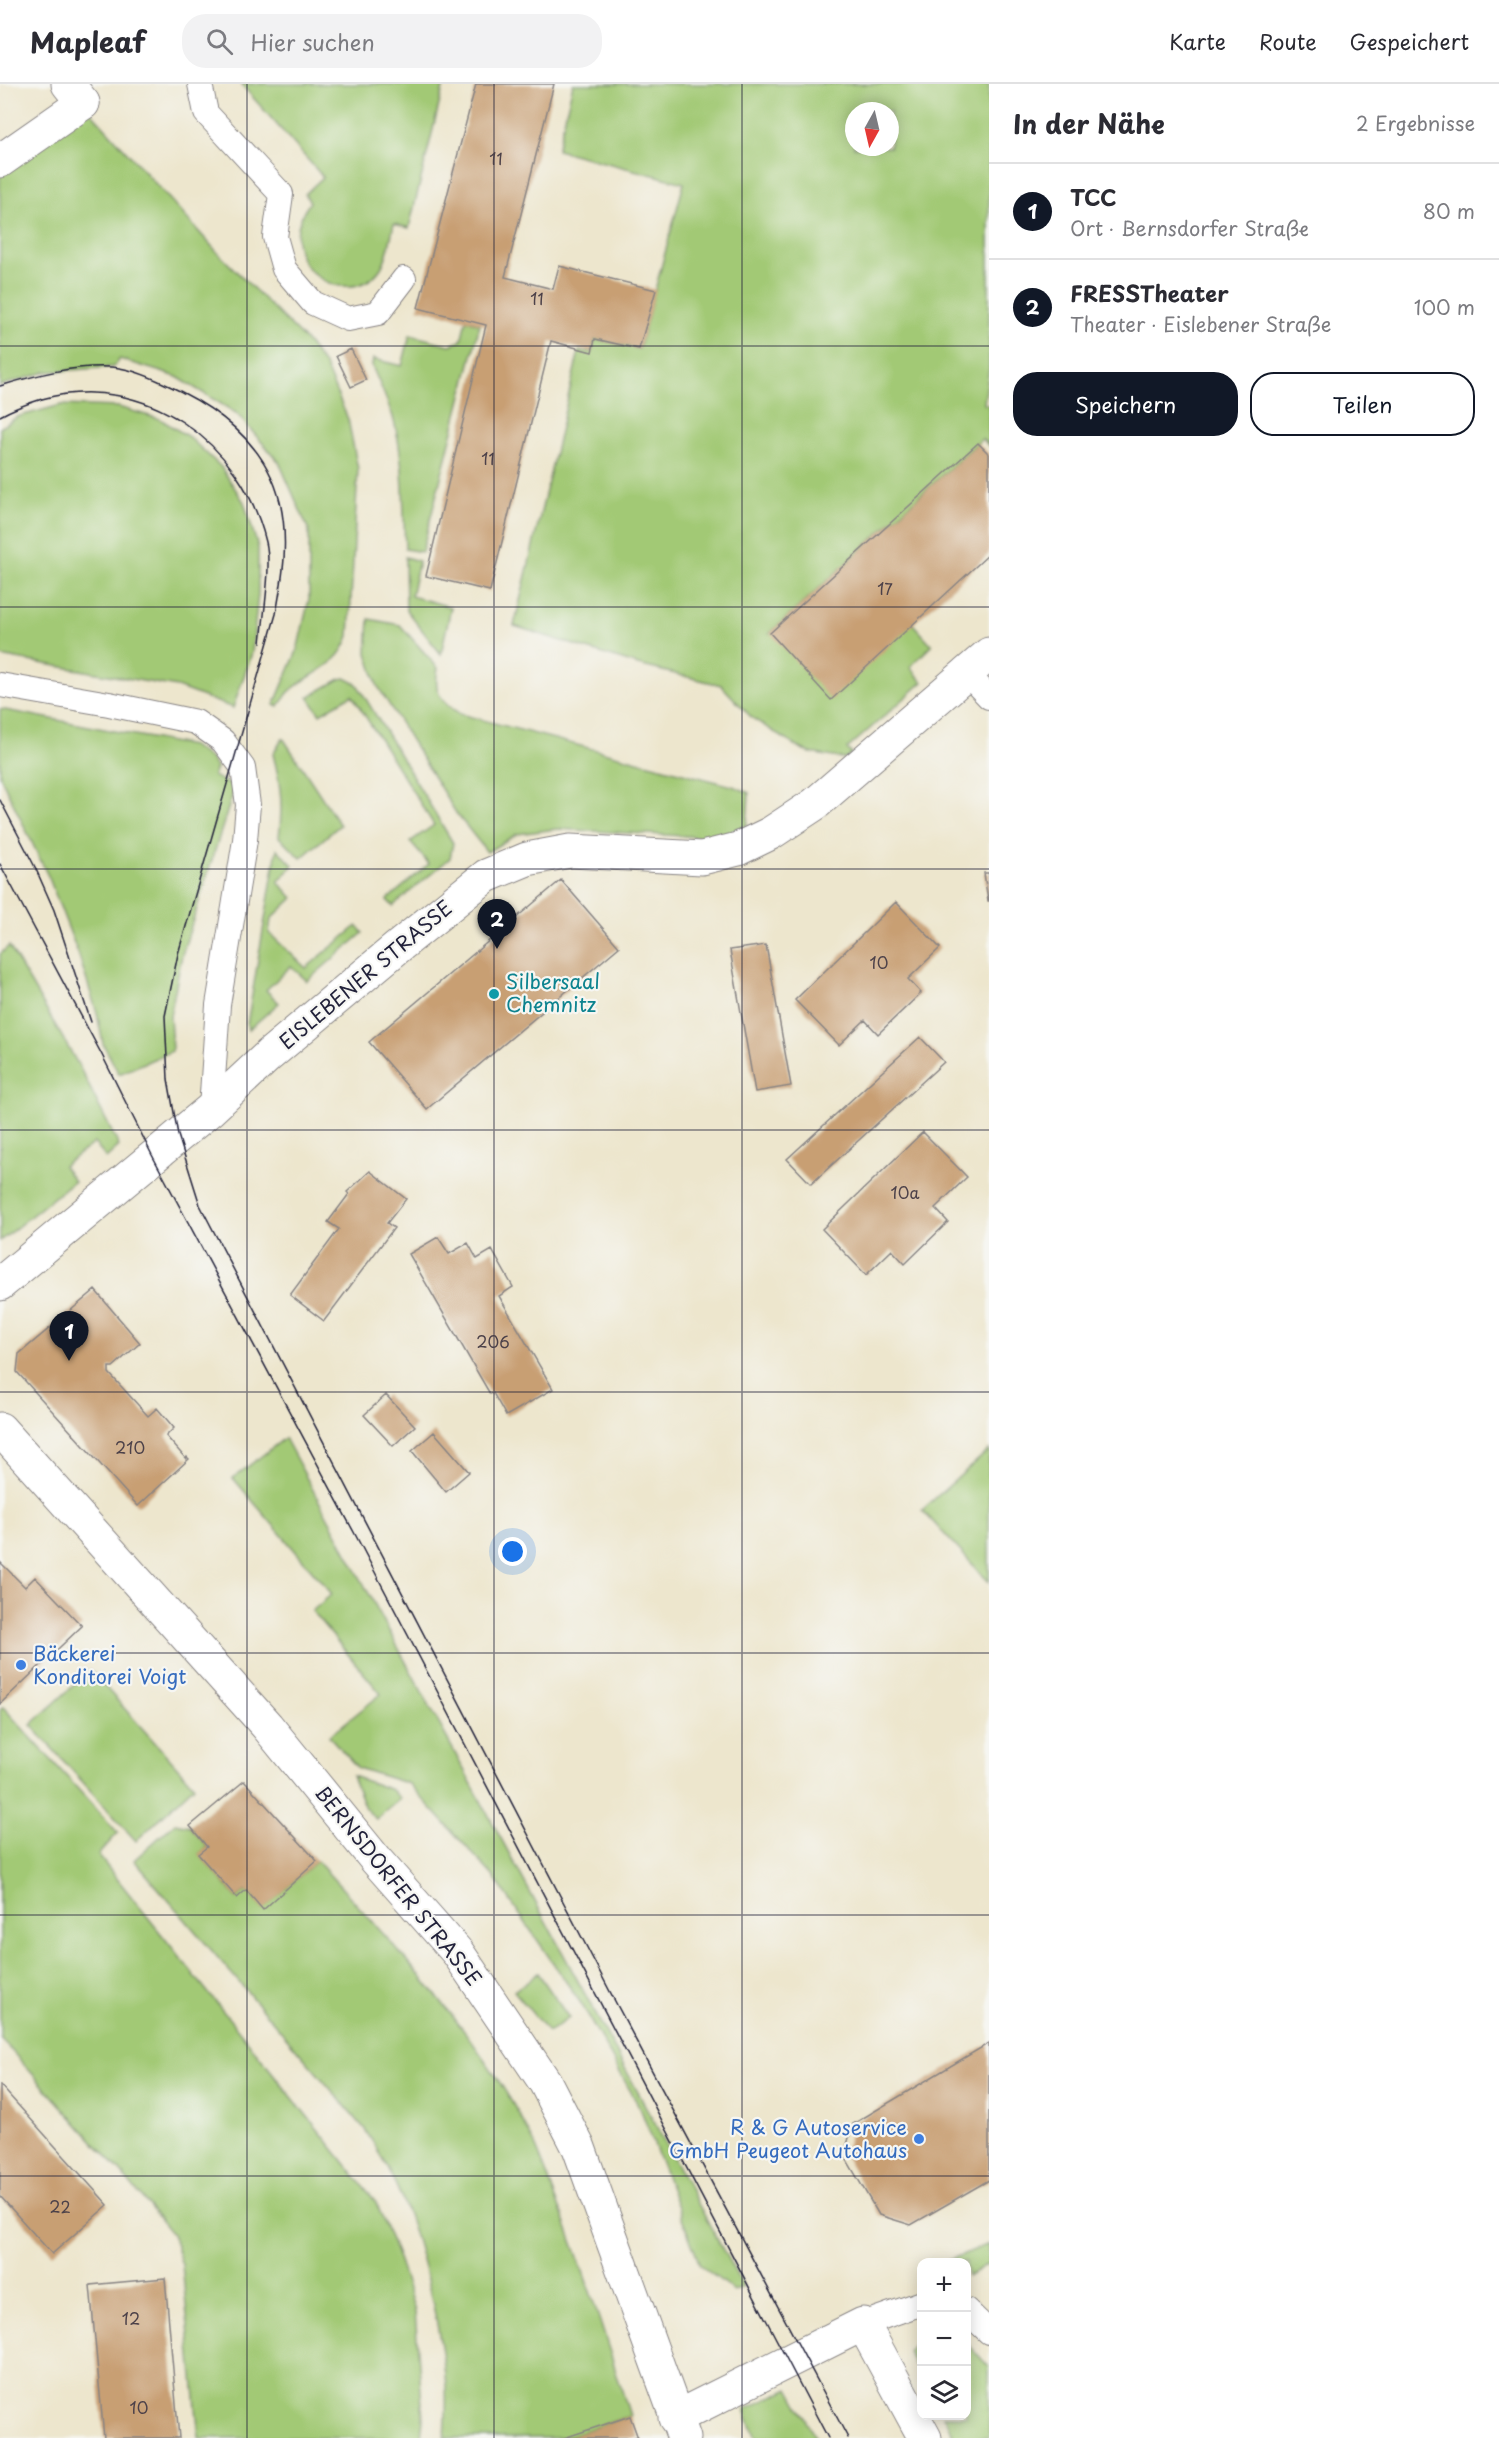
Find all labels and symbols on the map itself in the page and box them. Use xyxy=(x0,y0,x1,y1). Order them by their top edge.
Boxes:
north arrow xyxy=(845,102,899,156)
house number: 11 xyxy=(489,146,503,170)
house number: 11 xyxy=(530,286,544,310)
house number: 11 xyxy=(481,446,495,470)
house number: 17 xyxy=(877,576,893,600)
street label: EISLEBENER STRASSE xyxy=(272,893,458,1056)
pin: 2 xyxy=(478,900,516,949)
house number: 10 xyxy=(870,950,888,974)
place label: Silbersaal Chemnitz xyxy=(506,966,600,1019)
marker: Silbersaal Chemnitz xyxy=(487,987,501,1001)
house number: 10a xyxy=(891,1180,919,1204)
pin: 1 xyxy=(50,1312,88,1361)
house number: 206 xyxy=(476,1329,510,1353)
house number: 210 xyxy=(115,1435,145,1459)
your location xyxy=(498,1537,527,1566)
place label: Bäckerei Konditorei Voigt xyxy=(33,1638,186,1691)
marker: Bäckerei Konditorei Voigt xyxy=(14,1658,28,1672)
street label: BERNSDORFER STRASSE xyxy=(308,1779,489,1992)
place label: R & G Autoservice GmbH Peugeot Autohaus xyxy=(669,2112,907,2165)
marker: R & G Autoservice GmbH Peugeot Autohaus xyxy=(912,2132,926,2146)
house number: 22 xyxy=(49,2194,71,2218)
house number: 12 xyxy=(122,2306,140,2330)
house number: 10 xyxy=(130,2395,148,2419)

